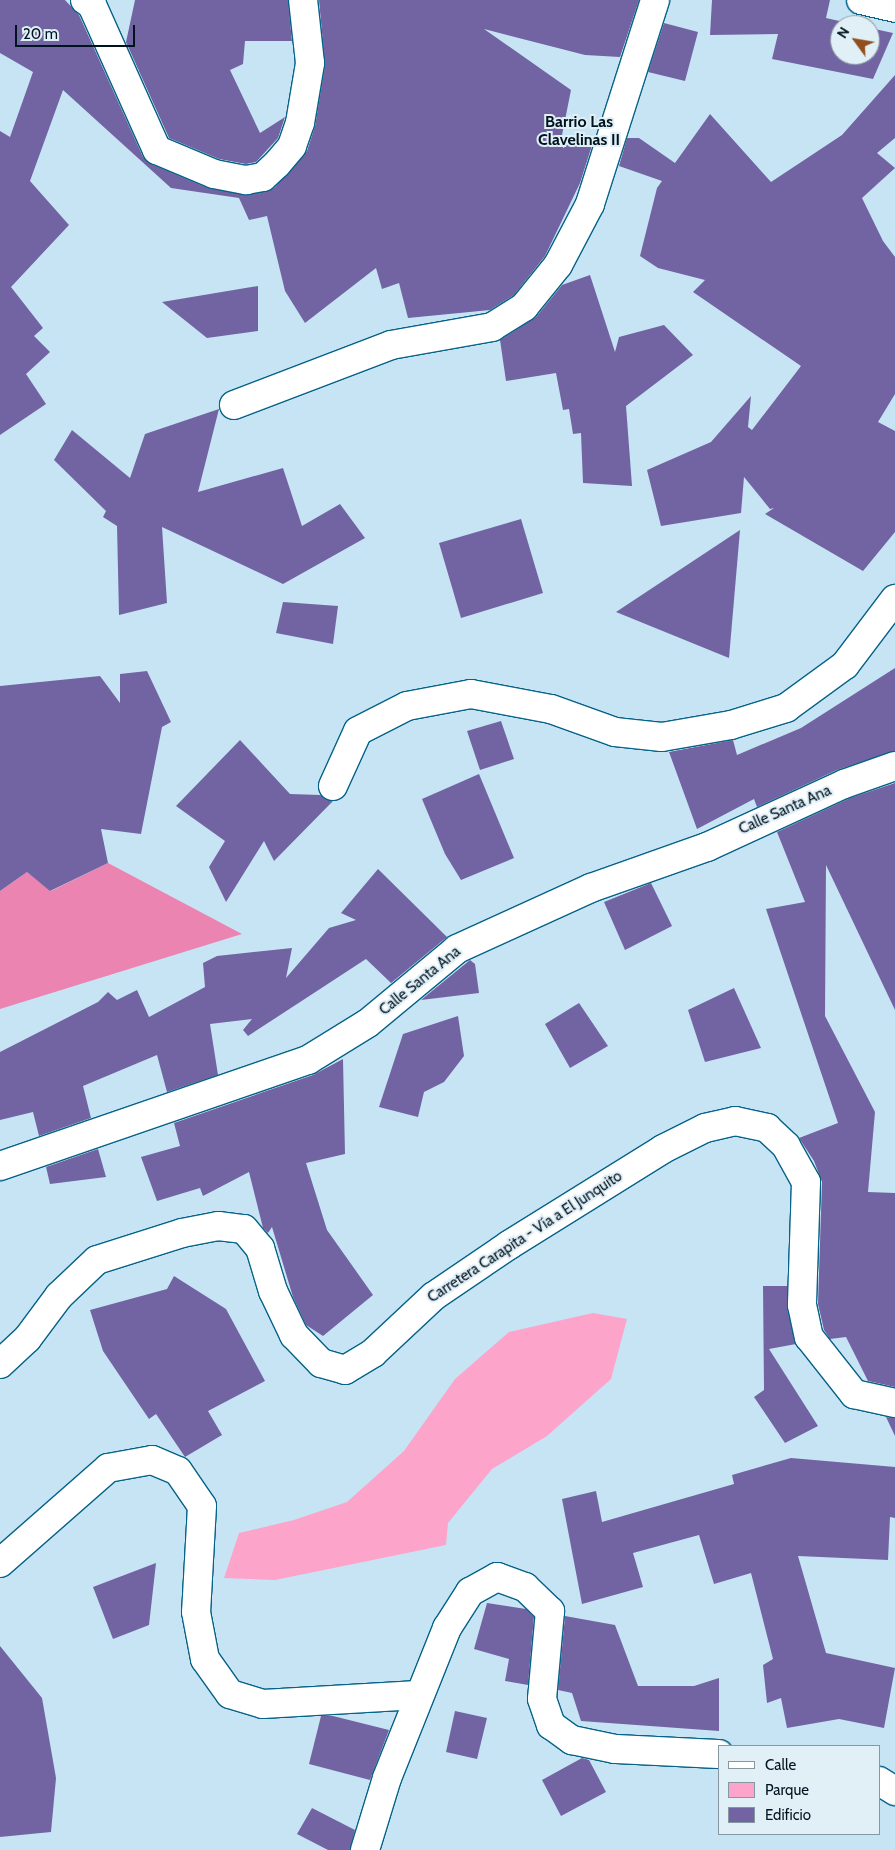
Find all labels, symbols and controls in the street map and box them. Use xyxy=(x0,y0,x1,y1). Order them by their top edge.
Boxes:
scale bar xyxy=(18,15,138,47)
north arrow xyxy=(830,15,880,65)
text: N xyxy=(833,24,853,42)
text: 20 m xyxy=(23,25,58,43)
district label: Barrio Las Clavelinas II xyxy=(538,112,620,150)
street label: Calle Santa Ana xyxy=(736,782,834,838)
street label: Calle Santa Ana xyxy=(376,943,464,1019)
street label: Carretera Carapita - Vía a El Junquito xyxy=(424,1167,626,1307)
legend xyxy=(718,1745,880,1835)
text: Calle xyxy=(765,1756,796,1774)
text: Parque xyxy=(765,1781,809,1799)
text: Edificio xyxy=(765,1806,811,1824)

